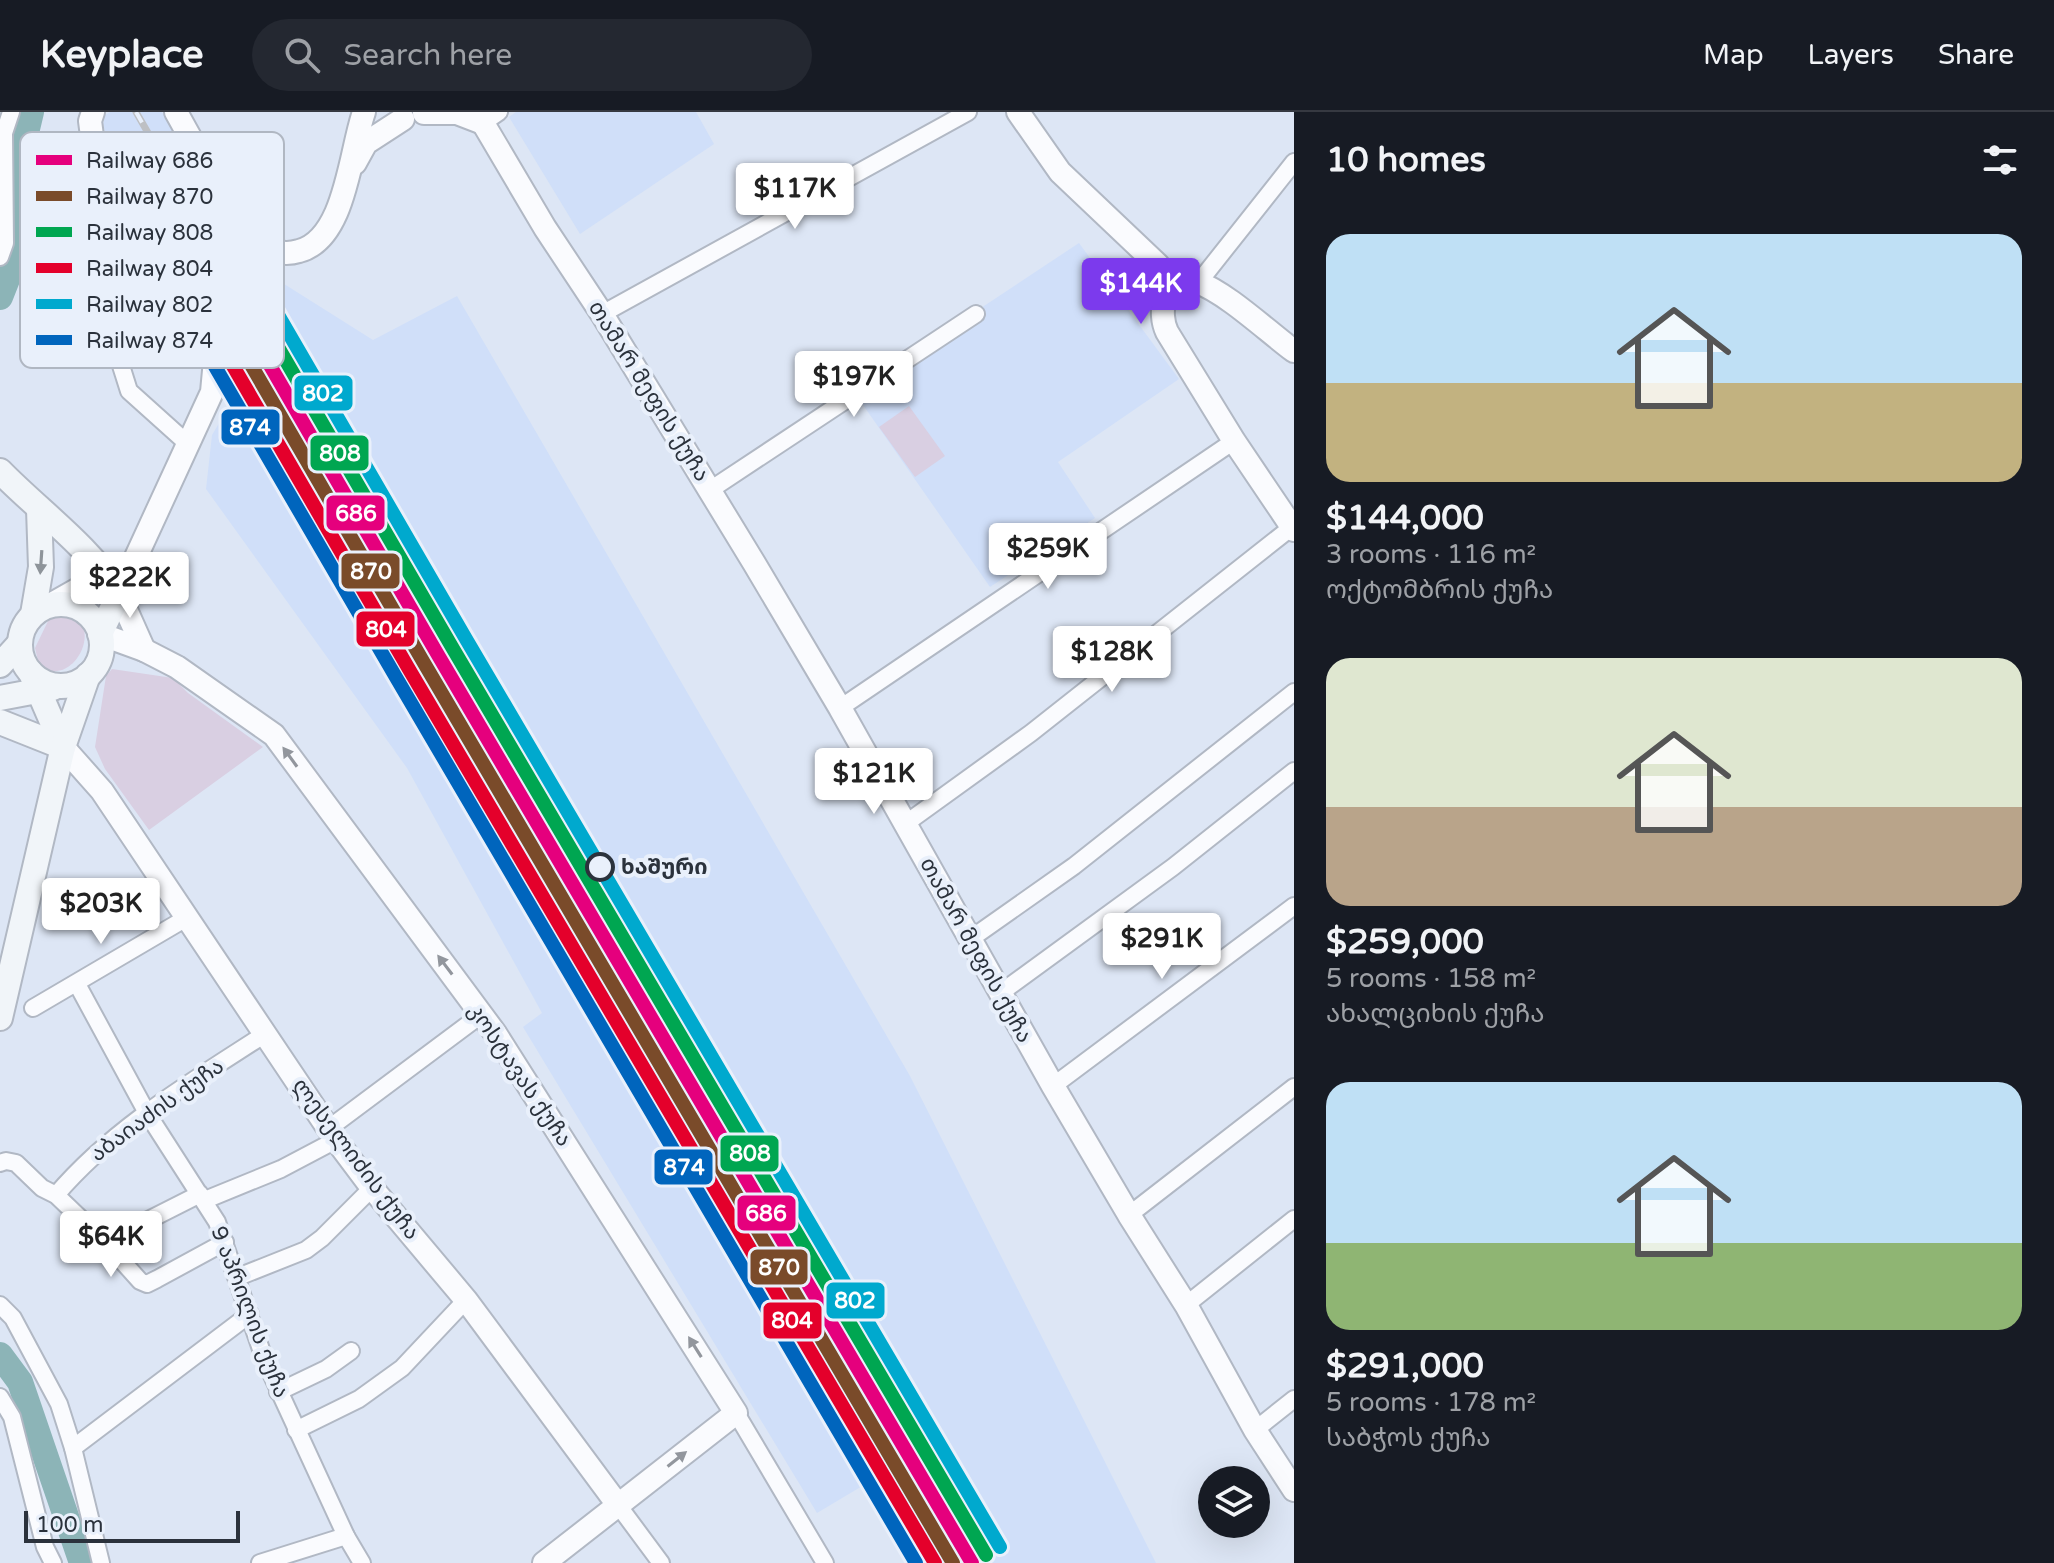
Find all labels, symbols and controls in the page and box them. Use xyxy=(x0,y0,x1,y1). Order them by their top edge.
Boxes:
search box xyxy=(252,19,812,91)
text: Keyplace xyxy=(40,32,204,78)
icon: search xyxy=(280,33,324,77)
text: Search here xyxy=(344,37,512,74)
text: Map xyxy=(1703,38,1764,72)
text: Layers xyxy=(1808,38,1894,72)
text: Share xyxy=(1938,38,2014,72)
legend xyxy=(20,132,284,368)
icon: filters xyxy=(1978,138,2022,182)
text: 10 homes xyxy=(1326,140,1486,181)
text: Railway 686 xyxy=(86,148,213,174)
pin: $117K xyxy=(739,163,851,231)
text: $117K xyxy=(754,173,836,204)
text: Railway 870 xyxy=(86,184,213,210)
text: Railway 808 xyxy=(86,220,213,246)
text: Railway 804 xyxy=(86,256,214,282)
pin: $144K xyxy=(1085,258,1197,326)
text: $144K xyxy=(1100,268,1182,299)
icon: home xyxy=(1602,286,1746,430)
text: Railway 802 xyxy=(86,292,213,318)
street label: თამარ მეფის ქუჩა xyxy=(583,296,715,486)
text: Railway 874 xyxy=(86,328,214,354)
pin: $197K xyxy=(798,351,910,419)
text: $197K xyxy=(813,361,895,392)
line badge: 802 xyxy=(293,374,354,412)
text: 802 xyxy=(302,381,344,407)
line badge: 874 xyxy=(220,408,281,446)
text: 874 xyxy=(229,415,271,441)
line badge: 808 xyxy=(309,434,370,472)
text: 808 xyxy=(319,441,361,467)
line badge: 686 xyxy=(325,494,386,532)
text: $144,000 xyxy=(1326,498,1484,539)
text: 686 xyxy=(335,501,377,527)
pin: $259K xyxy=(992,523,1104,591)
text: $259K xyxy=(1007,533,1089,564)
text: 3 rooms · 116 m² xyxy=(1326,539,1536,570)
one-way arrow xyxy=(34,550,47,575)
pin: $222K xyxy=(74,552,186,620)
line badge: 870 xyxy=(340,552,401,590)
text: 870 xyxy=(350,559,392,585)
text: $222K xyxy=(89,562,171,593)
text: ოქტომბრის ქუჩა xyxy=(1326,574,1553,605)
line badge: 804 xyxy=(355,610,416,648)
text: 804 xyxy=(365,617,407,643)
pin: $128K xyxy=(1056,626,1168,694)
text: $128K xyxy=(1071,636,1153,667)
icon: home xyxy=(1602,710,1746,854)
one-way arrow xyxy=(283,746,298,767)
pin: $121K xyxy=(818,748,930,816)
text: $121K xyxy=(833,758,915,789)
marker: ხაშური xyxy=(586,853,614,881)
street label: თამარ მეფის ქუჩა xyxy=(914,853,1038,1047)
place label: ხაშური xyxy=(621,854,707,880)
pin: $203K xyxy=(45,878,157,946)
text: $203K xyxy=(60,888,142,919)
pin: $291K xyxy=(1106,913,1218,981)
text: $259,000 xyxy=(1326,922,1484,963)
text: $291K xyxy=(1121,923,1203,954)
one-way arrow xyxy=(438,955,454,975)
text: 5 rooms · 158 m² xyxy=(1326,963,1536,994)
text: ახალციხის ქუჩა xyxy=(1326,998,1545,1029)
street label: კოსტავას ქუჩა xyxy=(463,999,577,1151)
street label: აბაიაძის ქუჩა xyxy=(85,1053,229,1167)
street label: ლესელიძის ქუჩა xyxy=(287,1073,425,1245)
line badge: 808 xyxy=(719,1134,780,1173)
icon: home xyxy=(1602,1134,1746,1278)
text: 808 xyxy=(729,1141,771,1167)
line badge: 874 xyxy=(653,1148,714,1186)
text: 874 xyxy=(663,1155,705,1181)
line badge: 686 xyxy=(736,1194,797,1232)
text: 686 xyxy=(745,1201,787,1227)
pin: $64K xyxy=(64,1211,158,1279)
text: $64K xyxy=(78,1221,144,1252)
street label: 9 აპრილის ქუჩა xyxy=(205,1223,295,1401)
line badge: 870 xyxy=(749,1248,809,1286)
text: 870 xyxy=(758,1255,800,1281)
line badge: 802 xyxy=(825,1281,886,1320)
text: 802 xyxy=(834,1288,876,1314)
line badge: 804 xyxy=(762,1301,823,1340)
text: 804 xyxy=(771,1308,813,1334)
one-way arrow xyxy=(687,1336,702,1357)
text: $291,000 xyxy=(1326,1346,1484,1387)
text: 5 rooms · 178 m² xyxy=(1326,1387,1536,1418)
text: საბჭოს ქუჩა xyxy=(1326,1422,1491,1453)
one-way arrow xyxy=(667,1451,687,1467)
map controls xyxy=(1198,1466,1270,1538)
button: layers xyxy=(1198,1466,1270,1538)
scale bar xyxy=(24,1507,240,1543)
text: 100 m xyxy=(36,1512,103,1538)

